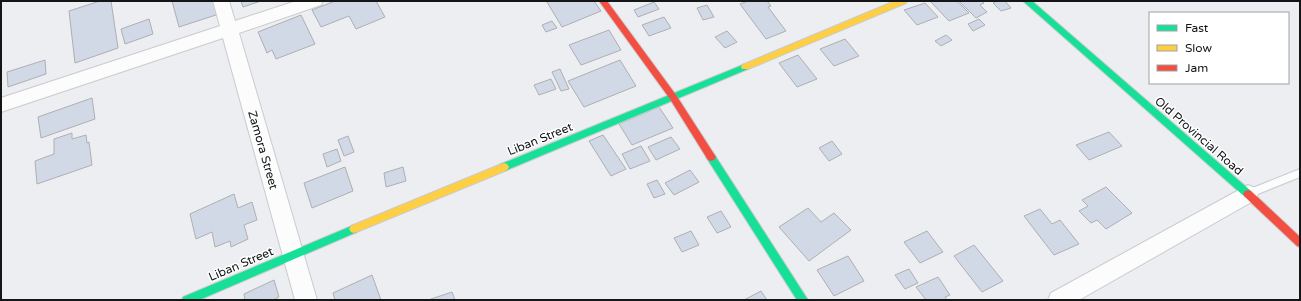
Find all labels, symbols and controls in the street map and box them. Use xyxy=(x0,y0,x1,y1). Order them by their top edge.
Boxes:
legend xyxy=(1149,12,1289,84)
text: Fast xyxy=(1185,21,1209,35)
text: Slow xyxy=(1185,41,1212,55)
text: Jam xyxy=(1185,61,1208,75)
street label: Old Provincial Road xyxy=(1152,94,1246,178)
street label: Zamora Street xyxy=(245,109,281,191)
street label: Liban Street xyxy=(505,119,575,158)
street label: Liban Street xyxy=(207,244,276,284)

